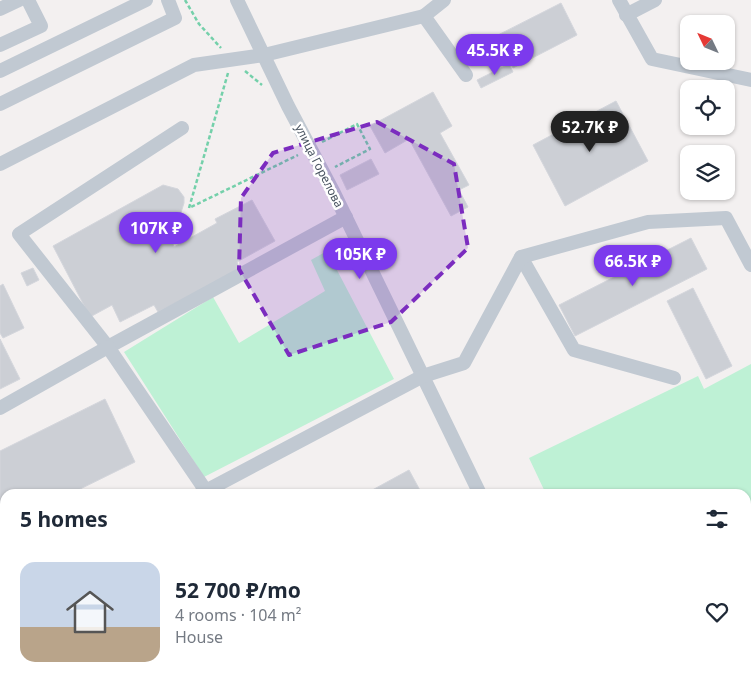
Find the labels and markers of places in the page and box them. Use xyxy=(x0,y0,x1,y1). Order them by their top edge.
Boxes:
pin: 45.5K ₽ xyxy=(449,34,541,76)
pin: 52.7K ₽ xyxy=(544,110,636,153)
pin: 107K ₽ xyxy=(115,212,197,254)
pin: 105K ₽ xyxy=(319,238,401,280)
pin: 66.5K ₽ xyxy=(587,244,679,287)

